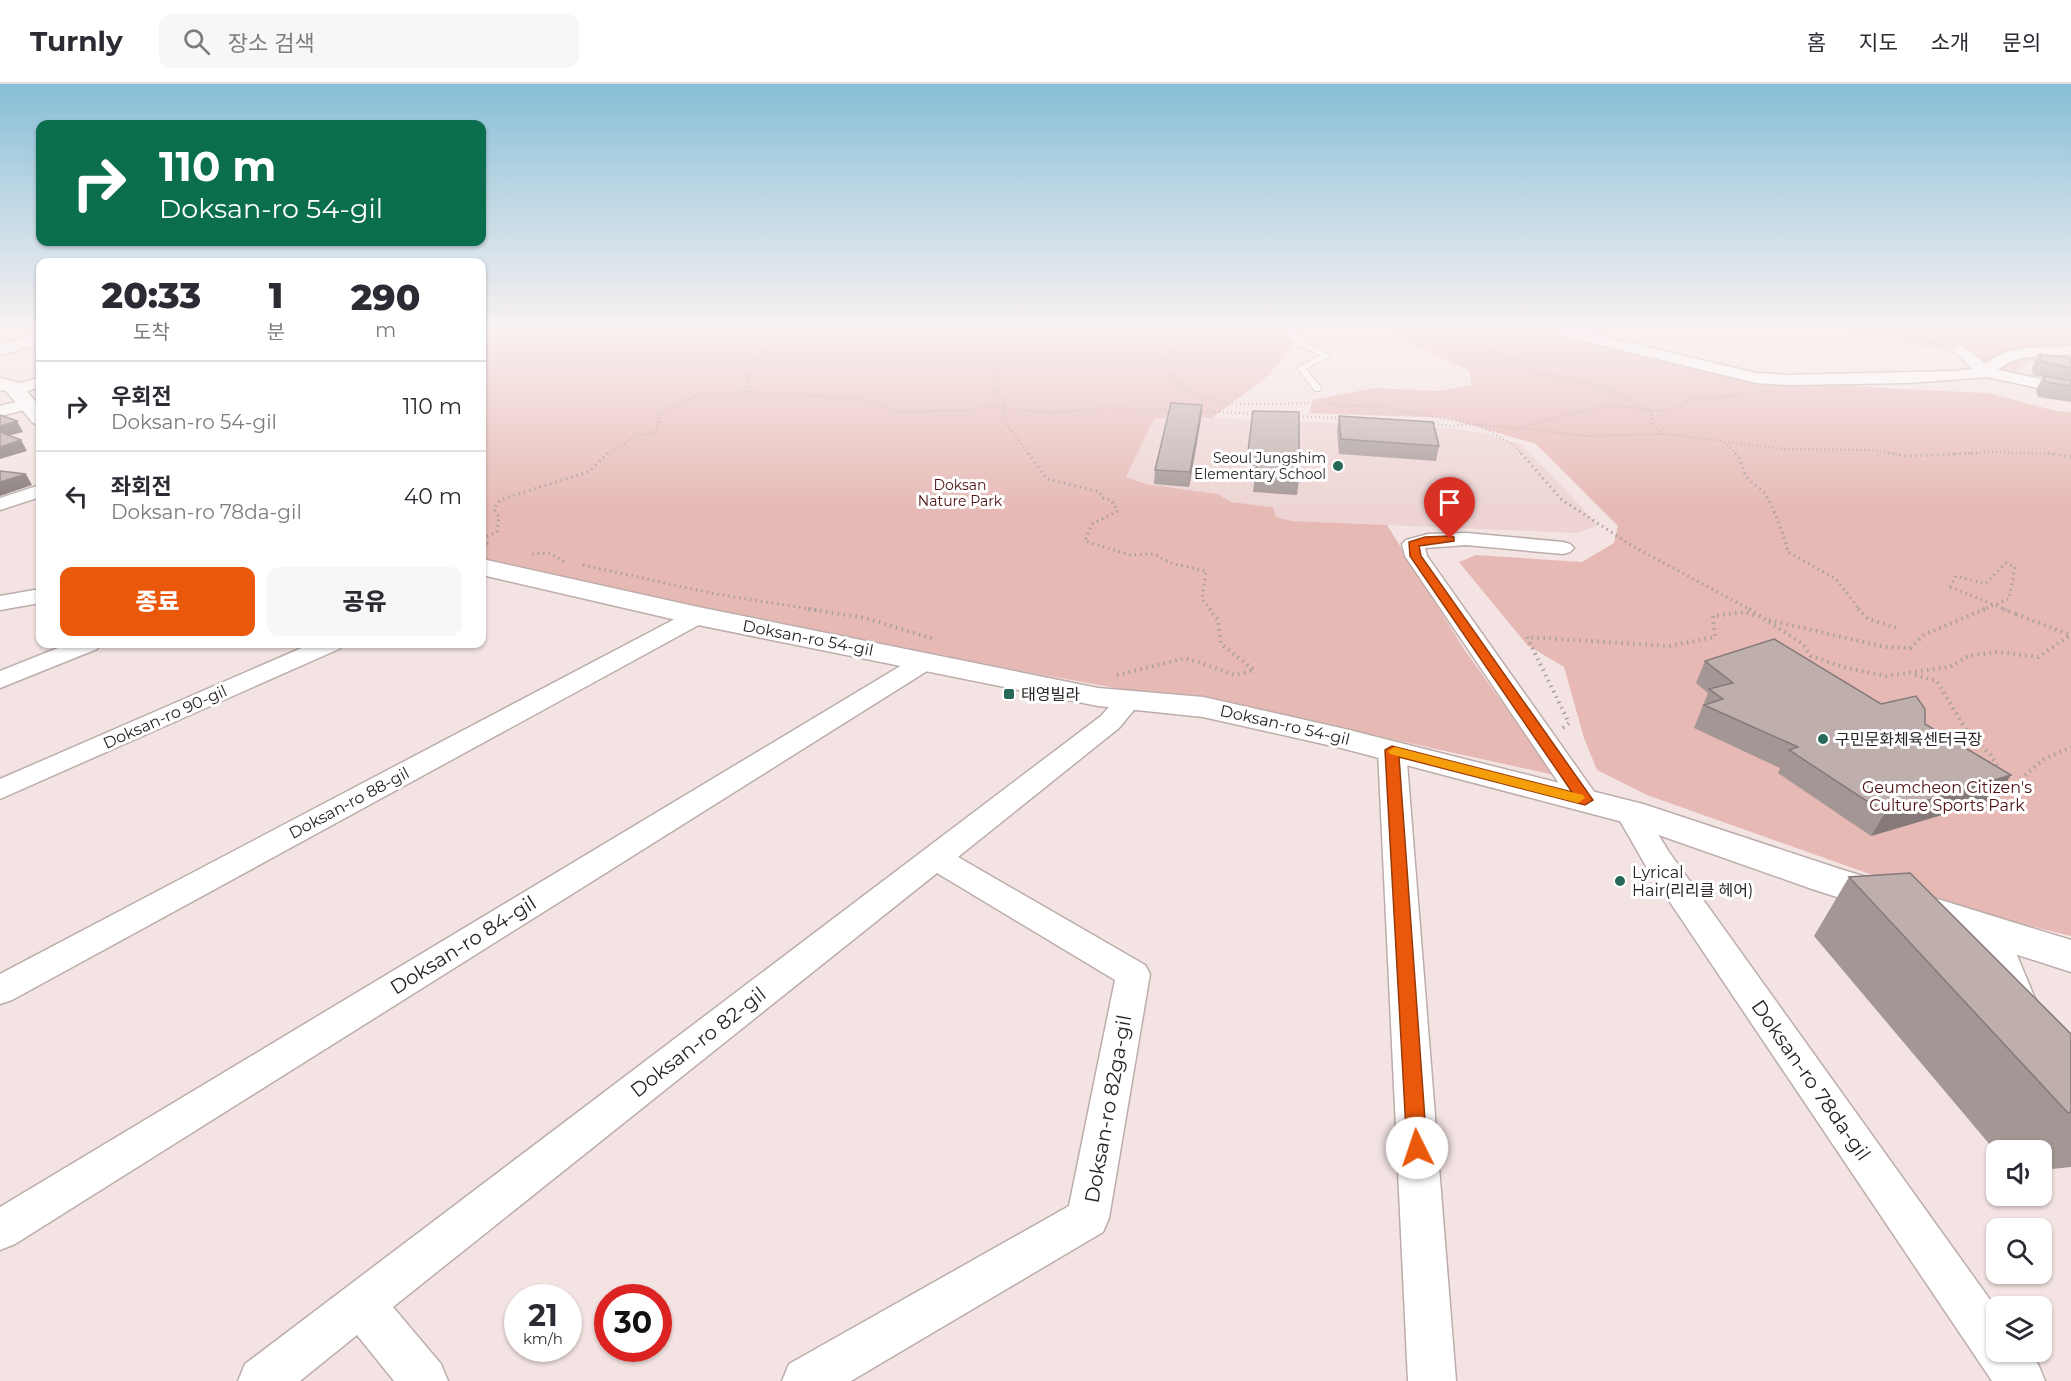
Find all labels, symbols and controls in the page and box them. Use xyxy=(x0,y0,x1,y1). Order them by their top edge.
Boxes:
search box xyxy=(159,14,579,68)
text: Turnly xyxy=(30,24,123,58)
icon: search xyxy=(180,25,213,58)
text: 장소 검색 xyxy=(228,30,314,57)
text: 홈 xyxy=(1807,30,1826,55)
text: 지도 xyxy=(1859,30,1898,55)
text: 소개 xyxy=(1931,30,1969,55)
text: 문의 xyxy=(2002,30,2041,55)
text: 110 m xyxy=(159,140,276,192)
icon: right xyxy=(60,144,138,222)
text: Doksan-ro 54-gil xyxy=(159,192,383,225)
text: 20:33 xyxy=(102,273,201,317)
text: 1 xyxy=(269,273,283,317)
text: 290 xyxy=(351,275,420,319)
text: m xyxy=(375,318,396,342)
text: 도착 xyxy=(133,320,170,344)
text: 분 xyxy=(267,320,285,344)
text: 우회전 xyxy=(111,383,172,410)
icon: right xyxy=(60,390,93,423)
text: 110 m xyxy=(402,393,462,420)
text: Doksan-ro 54-gil xyxy=(111,410,277,434)
place label: Seoul Jungshim Elementary School xyxy=(1194,449,1326,483)
marker: Seoul Jungshim Elementary School xyxy=(1331,459,1345,473)
text: 좌회전 xyxy=(111,473,172,500)
park label: Doksan Nature Park xyxy=(918,476,1003,510)
pin xyxy=(1424,477,1475,539)
icon: left xyxy=(60,480,93,513)
text: 40 m xyxy=(404,483,462,510)
icon: arrive xyxy=(1433,486,1466,519)
text: Doksan-ro 78da-gil xyxy=(111,500,302,524)
button: 종료 xyxy=(60,567,255,636)
button: 공유 xyxy=(267,567,462,636)
street label: Doksan-ro 54-gil xyxy=(741,616,875,660)
street label: Doksan-ro 90-gil xyxy=(100,681,230,753)
place label: 태영빌라 xyxy=(1021,685,1080,704)
marker: 태영빌라 xyxy=(1002,687,1016,701)
street label: Doksan-ro 54-gil xyxy=(1218,701,1352,749)
place label: 구민문화체육센터극장 xyxy=(1835,730,1982,749)
marker: 구민문화체육센터극장 xyxy=(1816,732,1830,746)
street label: Doksan-ro 88-gil xyxy=(286,763,412,843)
park label: Geumcheon Citizen's Culture Sports Park xyxy=(1862,778,2032,815)
place label: Lyrical Hair(리리클 헤어) xyxy=(1632,863,1753,900)
marker: Lyrical Hair(리리클 헤어) xyxy=(1613,874,1627,888)
street label: Doksan-ro 84-gil xyxy=(386,890,540,1000)
street label: Doksan-ro 82-gil xyxy=(626,982,770,1102)
street label: Doksan-ro 78da-gil xyxy=(1746,995,1876,1165)
street label: Doksan-ro 82ga-gil xyxy=(1080,1013,1136,1205)
position arrow xyxy=(1385,1116,1449,1180)
map controls xyxy=(1986,1140,2052,1362)
button: sound xyxy=(1986,1140,2052,1206)
button: search xyxy=(1986,1218,2052,1284)
speed limit sign: 30 xyxy=(594,1284,672,1362)
button: layers xyxy=(1986,1296,2052,1362)
text: 21 xyxy=(528,1297,558,1334)
text: km/h xyxy=(523,1329,563,1348)

